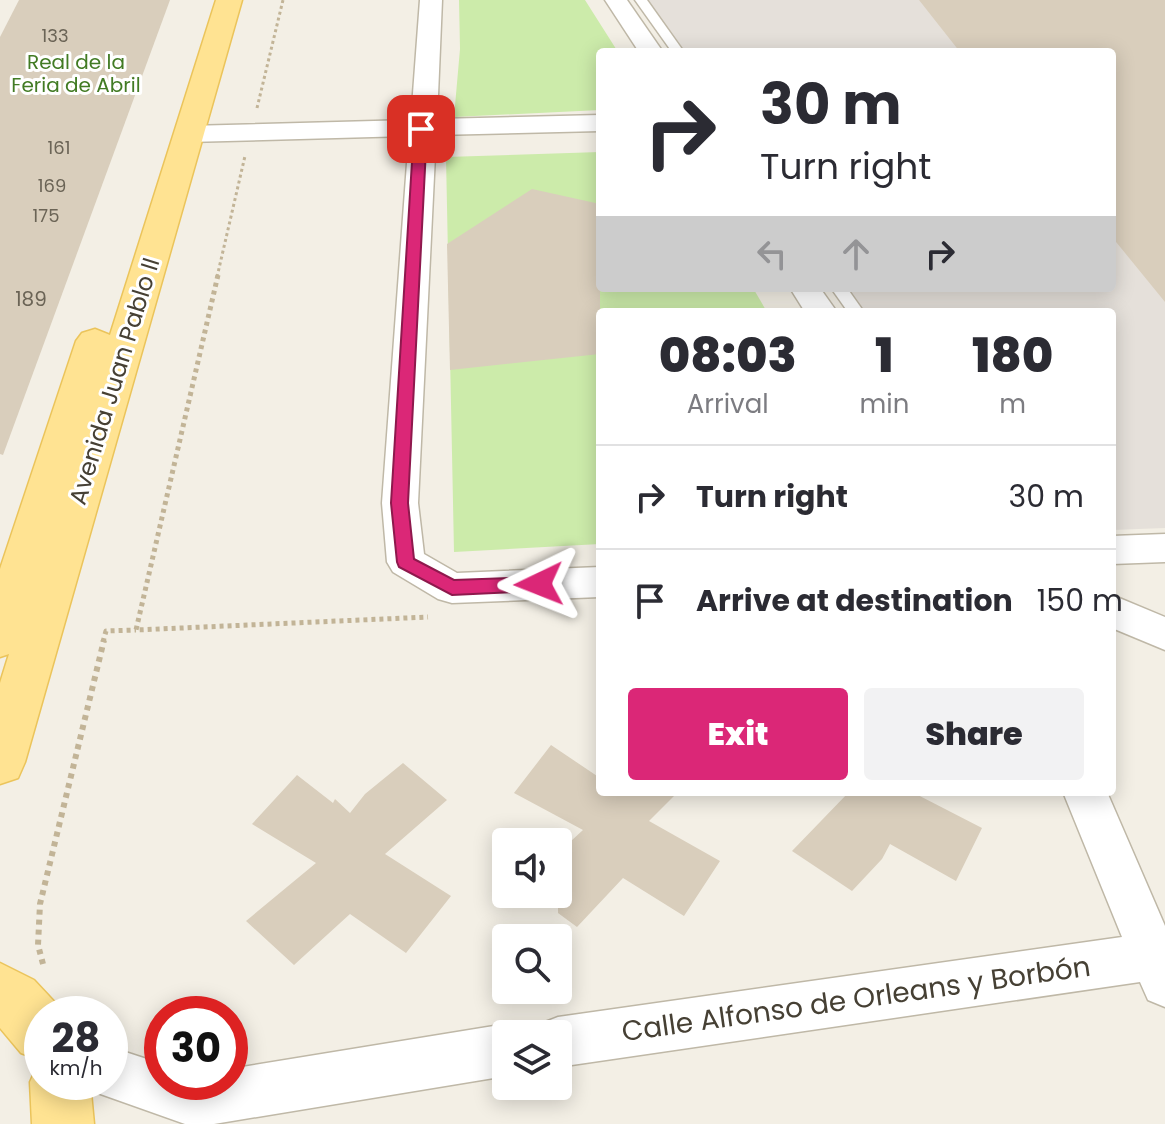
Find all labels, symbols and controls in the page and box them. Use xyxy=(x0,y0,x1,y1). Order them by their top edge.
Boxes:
house number: 133 xyxy=(42,23,68,48)
park label: Real de la Feria de Abril xyxy=(11,48,141,99)
text: 30 m xyxy=(760,65,902,144)
icon: right xyxy=(628,80,732,184)
pin xyxy=(387,95,455,163)
icon: arrive xyxy=(399,107,443,151)
house number: 161 xyxy=(48,135,70,160)
text: Turn right xyxy=(760,141,931,192)
house number: 169 xyxy=(38,173,66,198)
house number: 175 xyxy=(33,203,59,228)
icon: left xyxy=(750,232,794,276)
icon: ahead xyxy=(834,232,878,276)
icon: right xyxy=(918,232,962,276)
street label: Avenida Juan Pablo II xyxy=(61,254,167,508)
house number: 189 xyxy=(15,285,47,313)
text: 08:03 xyxy=(659,322,797,389)
text: 1 xyxy=(875,322,894,389)
text: 180 xyxy=(972,322,1053,389)
text: Arrival xyxy=(687,386,769,422)
text: min xyxy=(859,386,909,422)
text: m xyxy=(999,386,1026,422)
icon: right xyxy=(628,475,672,519)
text: Turn right xyxy=(696,475,848,518)
text: 30 m xyxy=(1009,475,1084,518)
position arrow xyxy=(497,542,581,626)
icon: arrive xyxy=(628,579,672,623)
text: Arrive at destination xyxy=(696,579,1013,622)
text: 150 m xyxy=(1037,579,1123,622)
button: Exit xyxy=(628,688,848,780)
button: Share xyxy=(864,688,1084,780)
map controls xyxy=(492,828,572,1100)
button: sound xyxy=(492,828,572,908)
button: search xyxy=(492,924,572,1004)
street label: Calle Alfonso de Orleans y Borbón xyxy=(619,947,1093,1051)
speed limit sign: 30 xyxy=(144,996,248,1100)
text: 28 xyxy=(52,1010,100,1066)
button: layers xyxy=(492,1020,572,1100)
text: km/h xyxy=(49,1054,103,1082)

